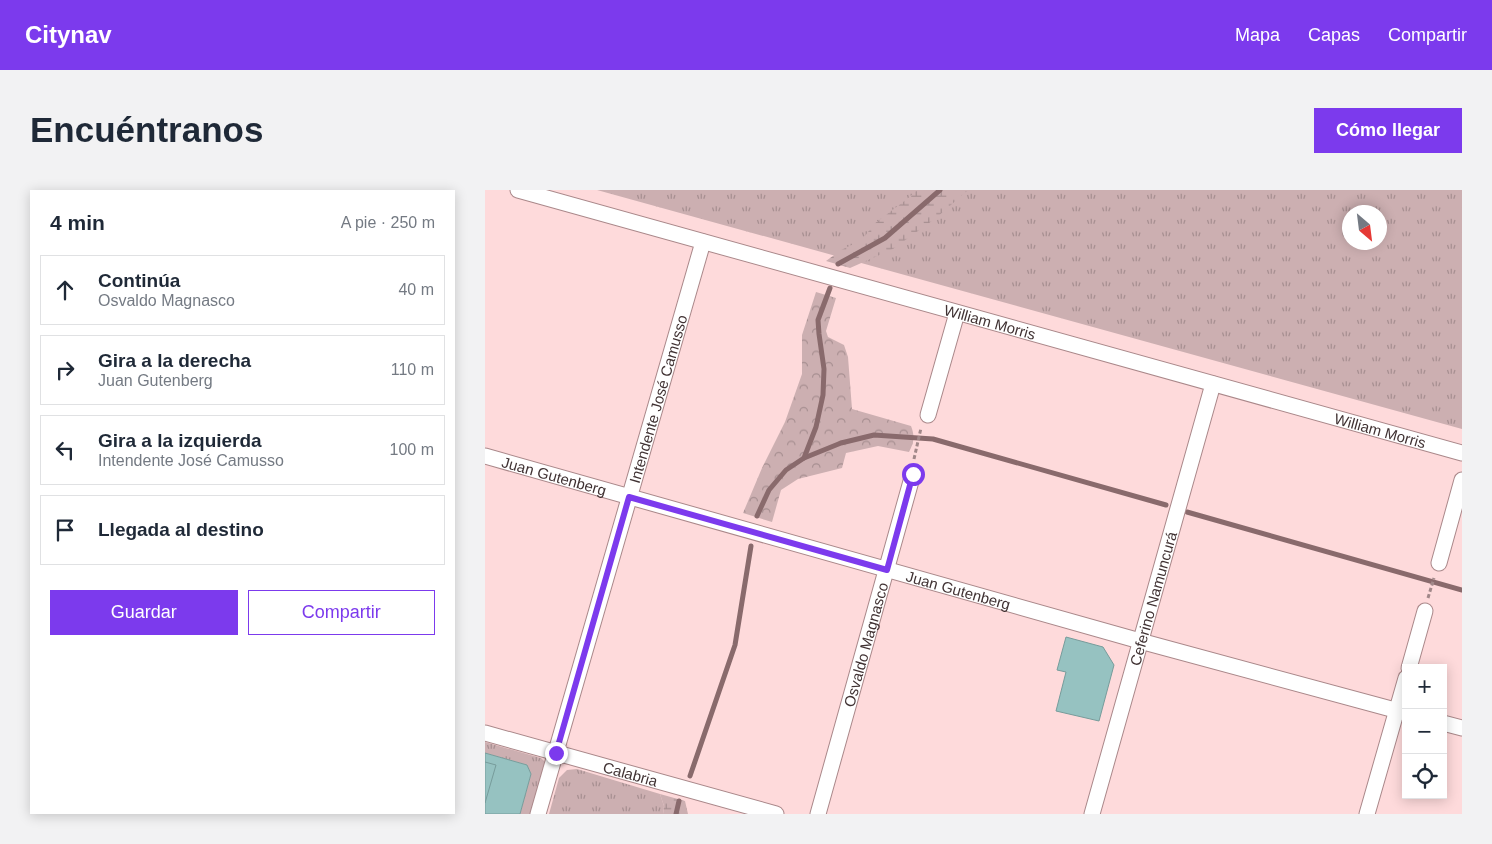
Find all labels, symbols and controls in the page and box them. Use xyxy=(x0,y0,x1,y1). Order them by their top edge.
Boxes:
text: Citynav xyxy=(25,21,112,48)
text: Mapa xyxy=(1235,25,1280,45)
text: Capas xyxy=(1308,25,1360,45)
text: Compartir xyxy=(1388,25,1467,45)
button: Cómo llegar xyxy=(1314,108,1462,153)
text: Encuéntranos xyxy=(30,110,263,149)
north arrow xyxy=(1342,205,1387,250)
text: 4 min xyxy=(50,211,105,234)
text: A pie · 250 m xyxy=(341,214,435,231)
text: Continúa xyxy=(98,270,180,291)
icon: ahead xyxy=(51,276,79,304)
text: 40 m xyxy=(398,281,434,298)
text: Osvaldo Magnasco xyxy=(98,292,235,309)
street label: William Morris xyxy=(942,301,1038,342)
street label: Intendente José Camusso xyxy=(625,313,690,485)
text: Gira a la derecha xyxy=(98,350,251,371)
icon: right xyxy=(51,356,79,384)
text: 110 m xyxy=(391,361,434,378)
text: Juan Gutenberg xyxy=(98,372,213,389)
street label: William Morris xyxy=(1332,409,1428,451)
text: Gira a la izquierda xyxy=(98,430,262,451)
icon: left xyxy=(51,436,79,464)
text: 100 m xyxy=(390,441,434,458)
text: Intendente José Camusso xyxy=(98,452,284,469)
street label: Juan Gutenberg xyxy=(500,453,608,498)
route start xyxy=(902,463,925,486)
icon: arrive xyxy=(51,516,79,544)
text: Llegada al destino xyxy=(98,519,264,540)
street label: Ceferino Namuncurá xyxy=(1126,529,1180,667)
street label: Juan Gutenberg xyxy=(904,567,1013,613)
street label: Osvaldo Magnasco xyxy=(840,580,891,709)
button: Guardar xyxy=(50,590,238,635)
button: Compartir xyxy=(248,590,435,635)
map controls xyxy=(1402,664,1447,799)
button: + xyxy=(1402,664,1447,709)
button: − xyxy=(1402,709,1447,754)
route end xyxy=(545,742,568,765)
button: locate xyxy=(1402,754,1447,799)
street label: Calabria xyxy=(601,758,660,789)

